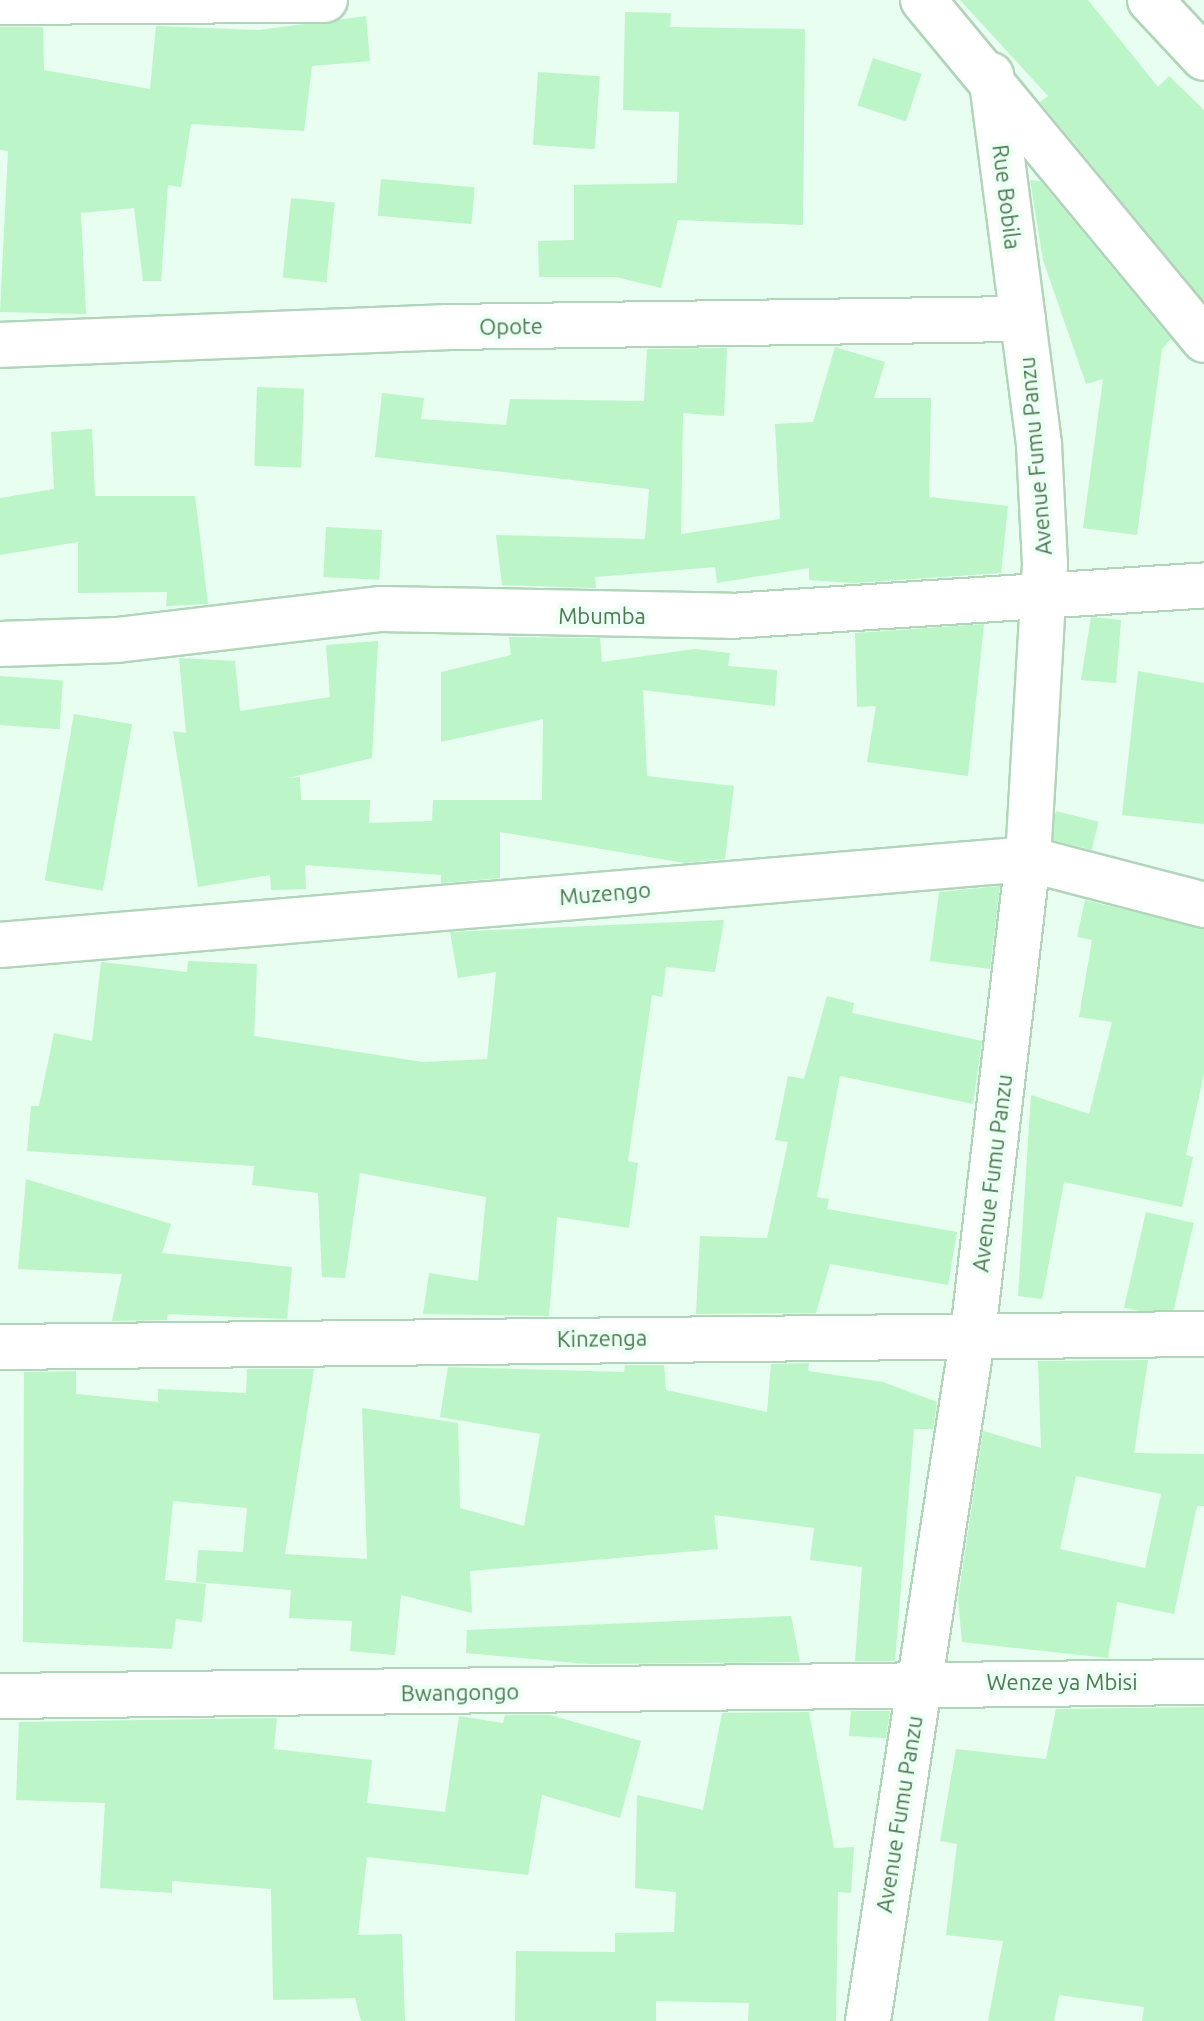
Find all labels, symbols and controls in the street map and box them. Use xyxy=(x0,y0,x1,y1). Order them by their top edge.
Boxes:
street label: Rue Bobila xyxy=(987,143,1027,251)
street label: Opote xyxy=(479,312,543,340)
street label: Avenue Fumu Panzu xyxy=(1013,356,1057,556)
street label: Mbumba xyxy=(558,603,646,629)
street label: Muzengo xyxy=(558,876,652,910)
street label: Avenue Fumu Panzu xyxy=(967,1073,1017,1273)
street label: Kinzenga xyxy=(557,1324,647,1352)
street label: Wenze ya Mbisi xyxy=(987,1669,1137,1695)
street label: Bwangongo xyxy=(401,1678,519,1706)
street label: Avenue Fumu Panzu xyxy=(870,1714,928,1914)

